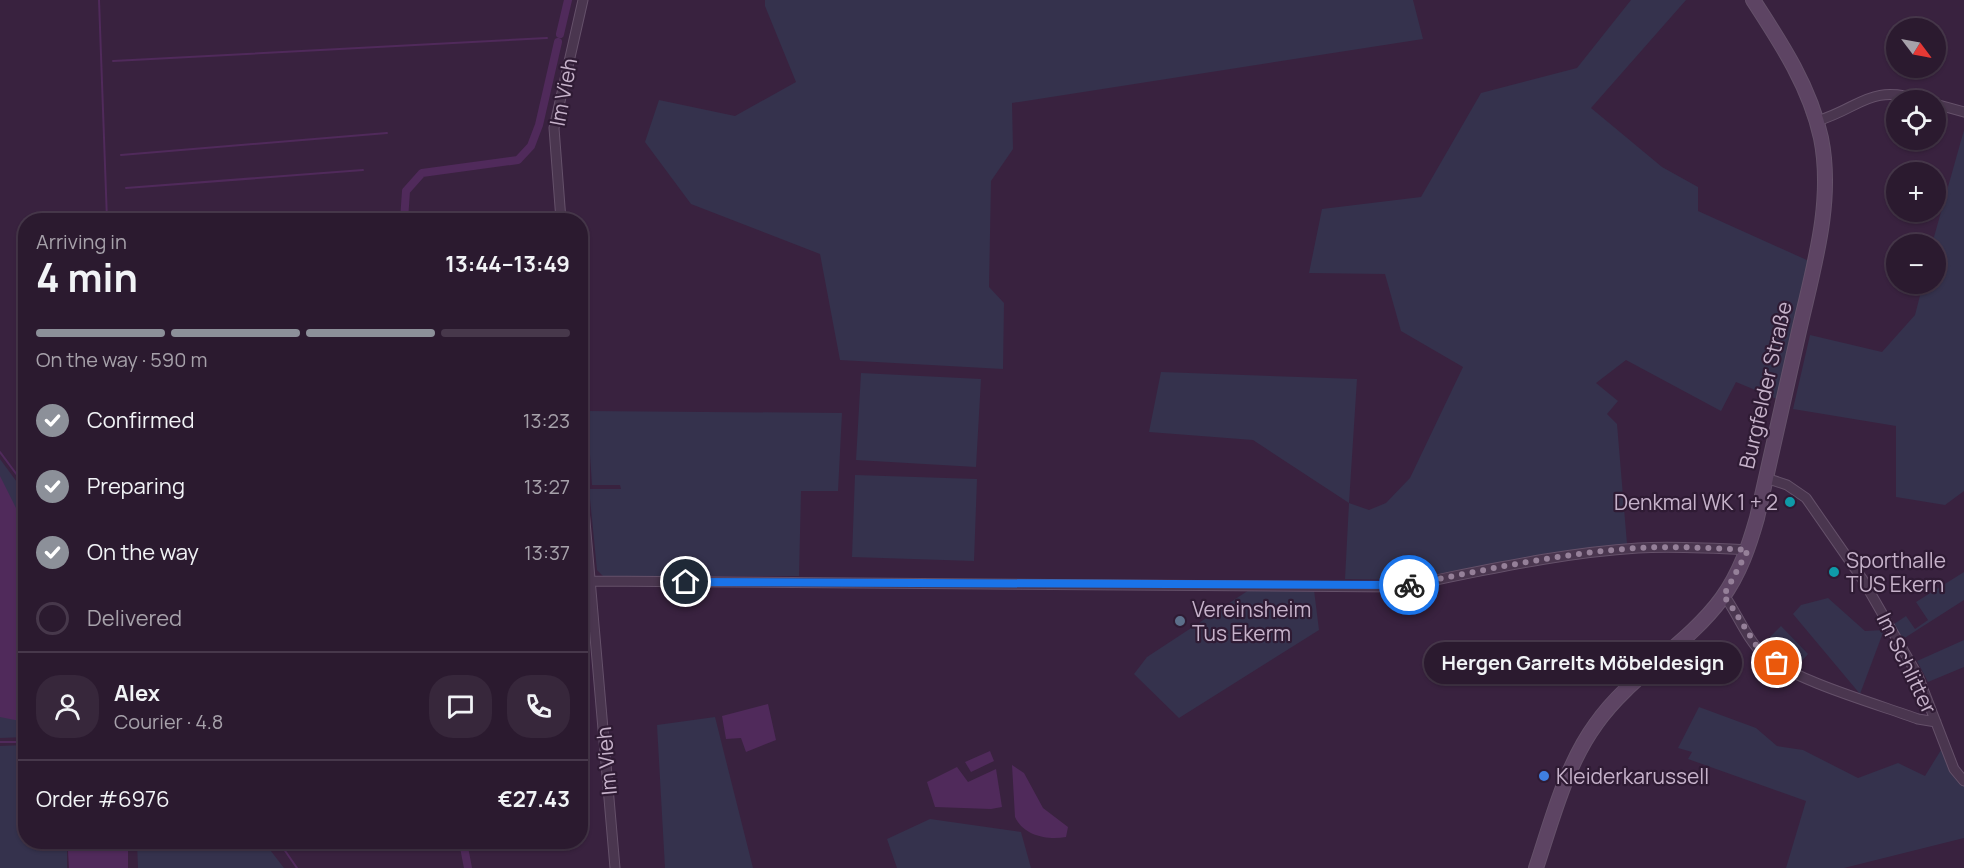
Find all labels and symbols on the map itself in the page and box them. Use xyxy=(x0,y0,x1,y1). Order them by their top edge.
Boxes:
north arrow xyxy=(1886,18,1946,78)
street label: Im Vieh xyxy=(543,56,583,128)
street label: Burgfelder Straße xyxy=(1732,299,1798,471)
place label: Denkmal WK 1 + 2 xyxy=(1614,488,1778,516)
marker: Denkmal WK 1 + 2 xyxy=(1783,495,1797,509)
place label: Sporthalle TUS Ekern xyxy=(1846,546,1946,598)
courier xyxy=(1379,555,1439,615)
pin xyxy=(660,556,711,607)
marker: Sporthalle TUS Ekern xyxy=(1827,565,1841,579)
place label: Vereinsheim Tus Ekerm xyxy=(1192,595,1311,647)
street label: Im Schlitter xyxy=(1870,608,1944,719)
marker: Vereinsheim Tus Ekerm xyxy=(1173,614,1187,628)
pin xyxy=(1751,637,1802,688)
callout: Hergen Garrelts Möbeldesign xyxy=(1423,642,1741,684)
street label: Im Vieh xyxy=(589,725,623,797)
place label: Kleiderkarussell xyxy=(1556,762,1709,790)
marker: Kleiderkarussell xyxy=(1537,769,1551,783)

